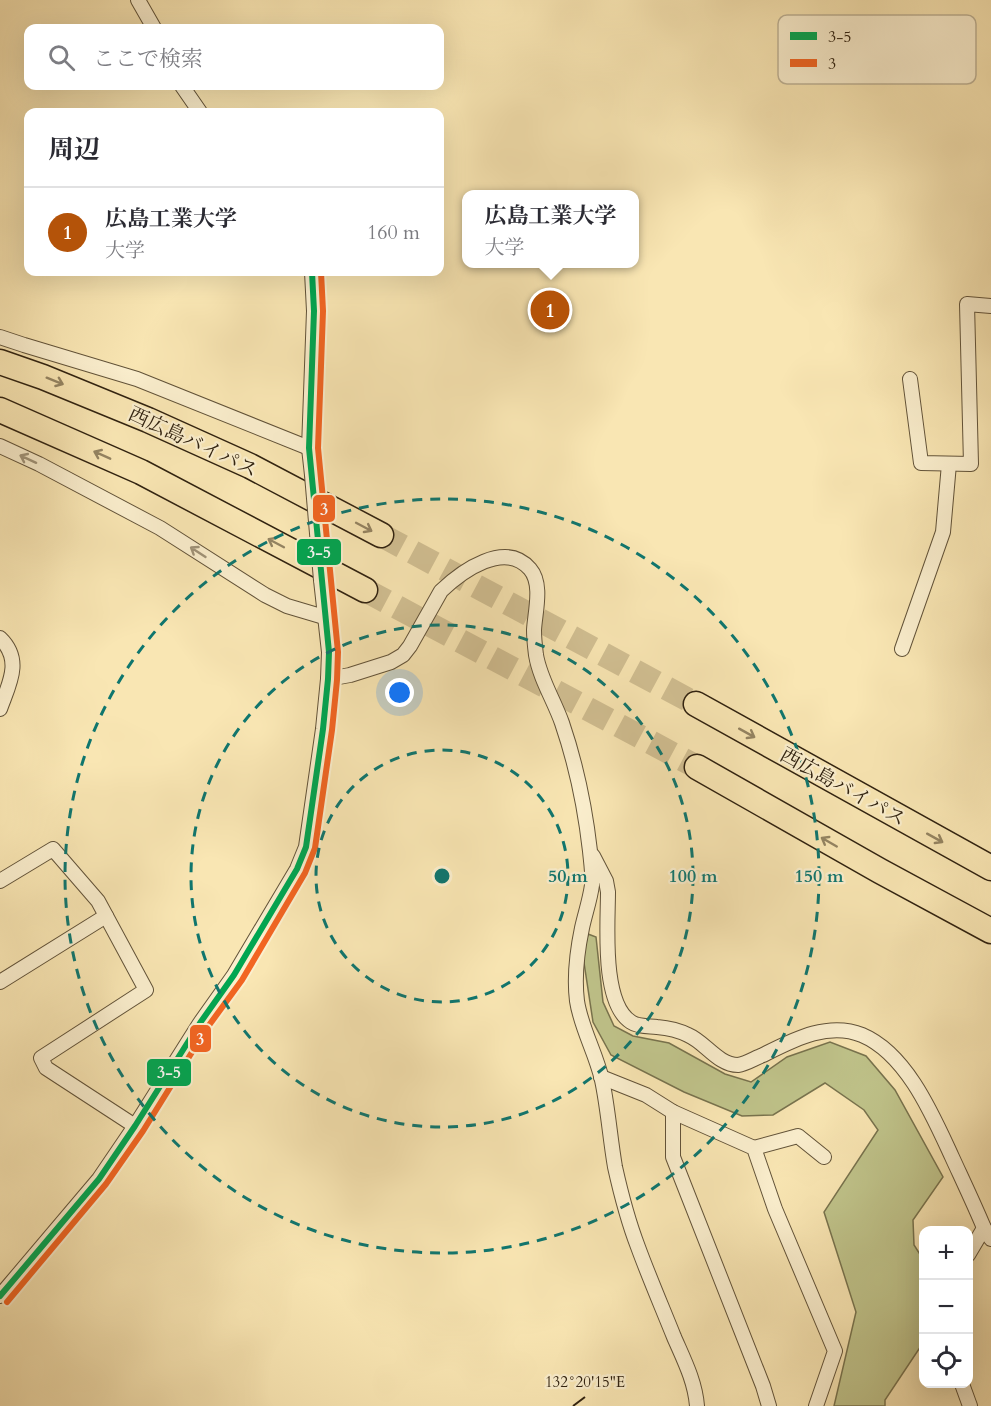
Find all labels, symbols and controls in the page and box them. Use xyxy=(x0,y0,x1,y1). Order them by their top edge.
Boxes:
legend xyxy=(778,15,976,84)
search box xyxy=(24,24,444,90)
text: 3-5 xyxy=(828,26,852,48)
icon: search xyxy=(45,41,78,74)
text: ここで検索 xyxy=(93,44,203,74)
text: 3 xyxy=(828,53,836,75)
text: 周辺 xyxy=(48,132,100,167)
popup xyxy=(462,190,639,268)
text: 広島工業大学 xyxy=(484,201,617,231)
text: 広島工業大学 xyxy=(105,204,237,234)
text: 1 xyxy=(62,219,73,246)
text: 160 m xyxy=(367,219,420,246)
text: 大学 xyxy=(484,234,524,261)
text: 大学 xyxy=(105,237,145,264)
pin: 1 xyxy=(530,288,570,332)
one-way arrow xyxy=(45,376,64,387)
street label: 西広島バイパス xyxy=(124,400,262,484)
one-way arrow xyxy=(94,449,112,460)
one-way arrow xyxy=(19,452,37,464)
line badge: 3 xyxy=(312,494,336,523)
text: 3 xyxy=(320,499,328,521)
one-way arrow xyxy=(355,522,373,533)
one-way arrow xyxy=(268,537,285,549)
line badge: 3-5 xyxy=(296,538,342,566)
text: 3-5 xyxy=(307,542,331,564)
one-way arrow xyxy=(190,546,207,559)
your location xyxy=(385,678,414,707)
one-way arrow xyxy=(738,727,755,739)
street label: 西広島バイパス xyxy=(775,741,911,833)
one-way arrow xyxy=(926,832,943,844)
one-way arrow xyxy=(821,836,838,848)
text: 50 m xyxy=(548,864,588,889)
text: 100 m xyxy=(668,864,718,889)
text: 150 m xyxy=(794,864,844,889)
centre of rings xyxy=(432,866,452,886)
line badge: 3 xyxy=(189,1024,212,1053)
text: 3 xyxy=(196,1029,204,1051)
line badge: 3-5 xyxy=(146,1058,192,1087)
text: 3-5 xyxy=(157,1062,181,1084)
map controls xyxy=(919,1226,973,1388)
button: + xyxy=(919,1226,973,1280)
button: − xyxy=(919,1280,973,1334)
button: locate xyxy=(919,1334,973,1388)
text: 132°20'15"E xyxy=(545,1372,625,1392)

